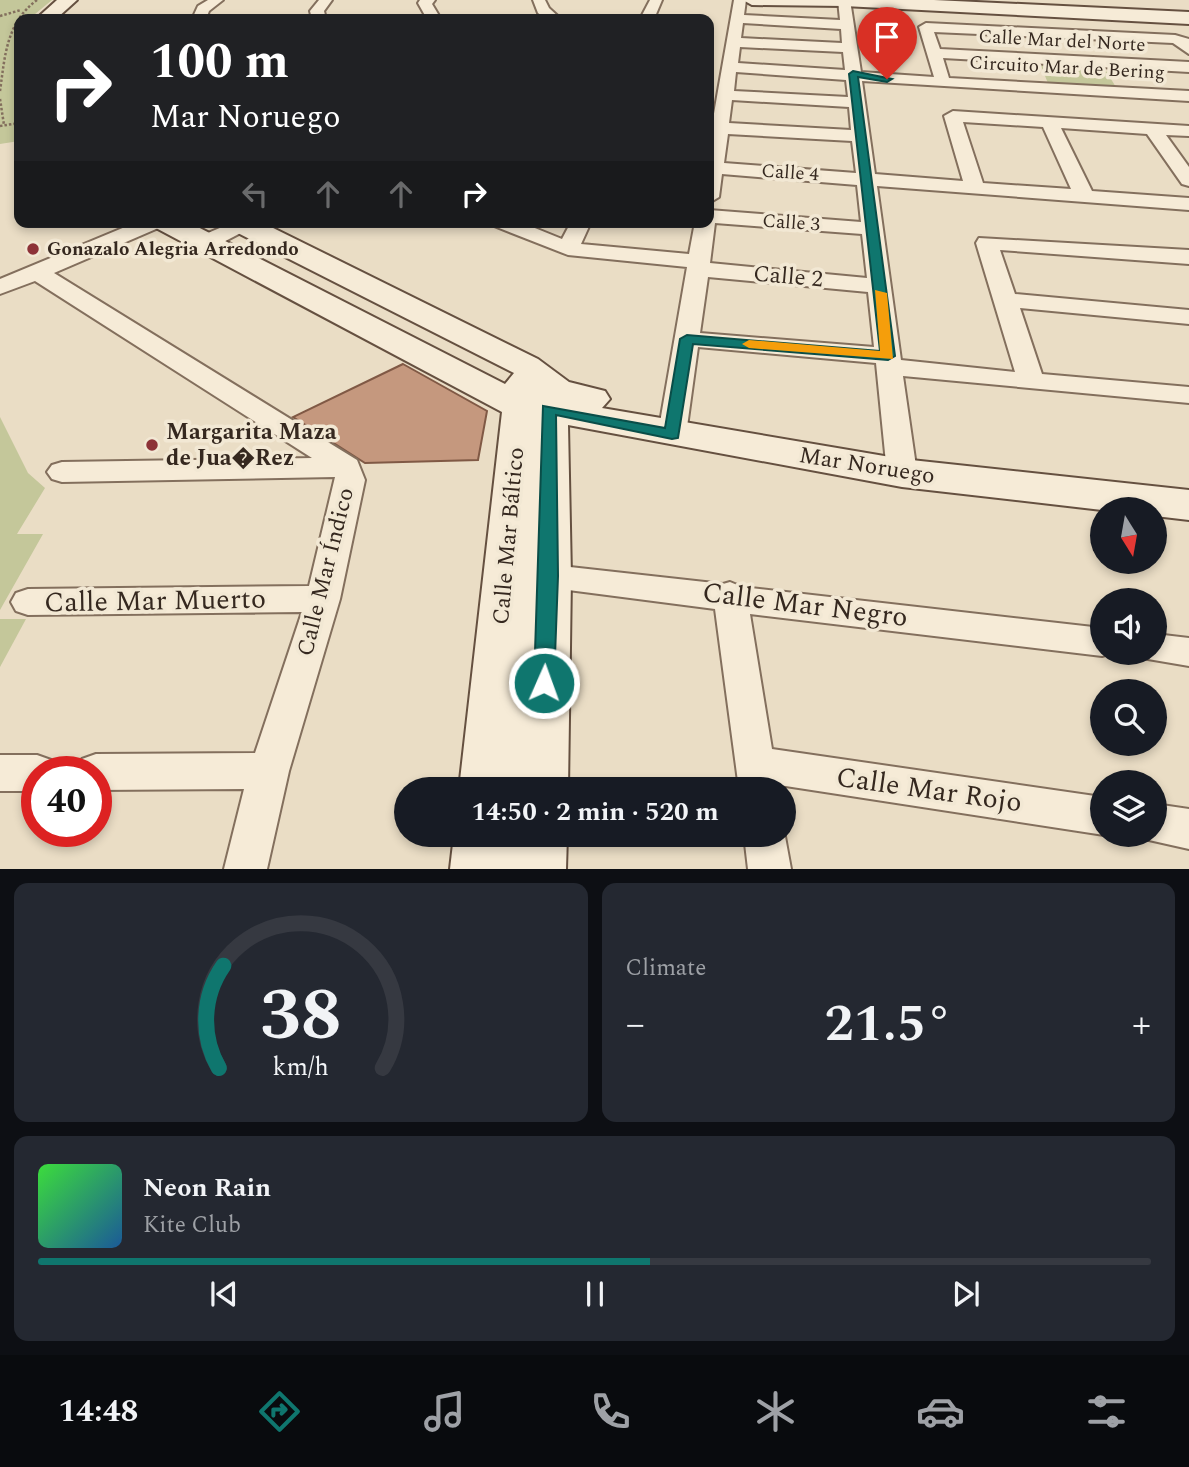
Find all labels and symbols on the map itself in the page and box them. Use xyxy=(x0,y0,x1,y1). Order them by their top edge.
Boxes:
pin xyxy=(857,7,917,79)
street label: Calle Mar del Norte xyxy=(978,22,1146,60)
street label: Circuito Mar de Bering xyxy=(968,48,1166,88)
street label: Calle 4 xyxy=(760,157,820,190)
street label: Calle 3 xyxy=(761,207,821,240)
place label: Gonazalo Alegria Arredondo xyxy=(47,235,299,264)
marker: Gonazalo Alegria Arredondo xyxy=(25,241,41,257)
street label: Calle 2 xyxy=(752,257,824,297)
place label: Margarita Maza de Jua�Rez xyxy=(166,415,337,476)
marker: Margarita Maza de Jua�Rez xyxy=(144,437,160,453)
street label: Mar Noruego xyxy=(797,438,937,494)
street label: Calle Mar Báltico xyxy=(484,446,534,626)
street label: Calle Mar Índico xyxy=(288,484,364,660)
north arrow xyxy=(1090,497,1167,574)
street label: Calle Mar Negro xyxy=(700,571,910,639)
street label: Calle Mar Muerto xyxy=(44,578,266,624)
position arrow xyxy=(507,646,581,720)
speed limit sign: 40 xyxy=(21,756,112,847)
street label: Calle Mar Rojo xyxy=(833,756,1025,824)

